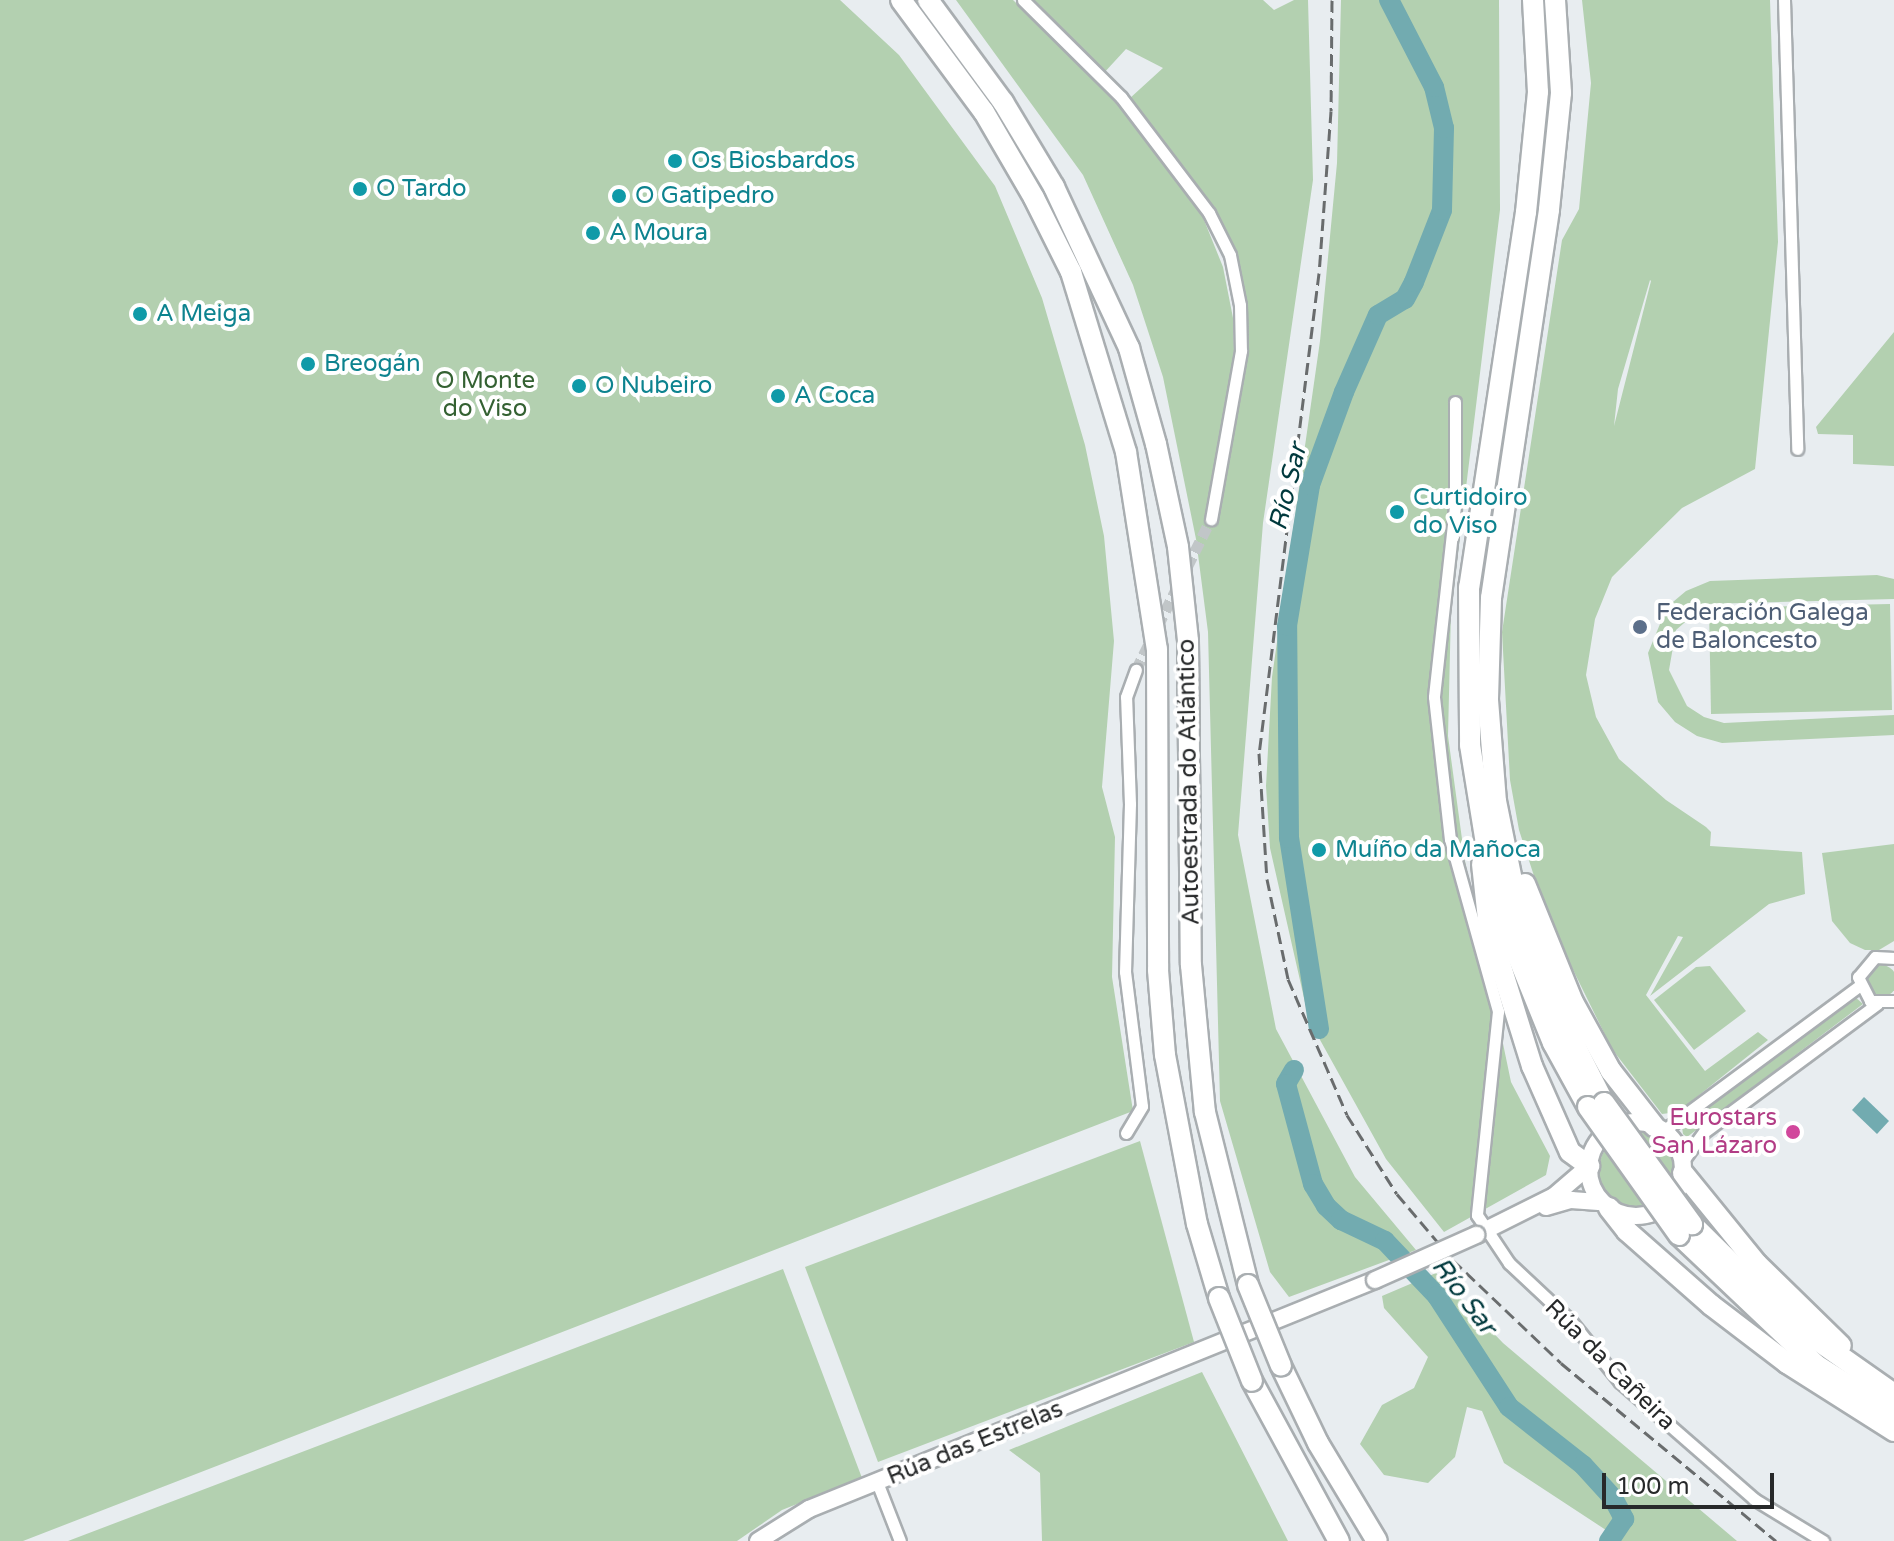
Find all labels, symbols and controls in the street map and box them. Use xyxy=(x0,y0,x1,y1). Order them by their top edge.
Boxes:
place label: Os Biosbardos xyxy=(691,147,855,175)
marker: Os Biosbardos xyxy=(666,152,684,170)
place label: O Tardo xyxy=(376,175,466,203)
marker: O Tardo xyxy=(351,180,369,198)
place label: O Gatipedro xyxy=(635,182,775,210)
marker: O Gatipedro xyxy=(610,187,628,205)
place label: A Moura xyxy=(609,219,708,247)
marker: A Moura xyxy=(584,224,602,242)
place label: A Meiga xyxy=(156,300,251,328)
marker: A Meiga xyxy=(131,305,149,323)
place label: Breogán xyxy=(324,350,421,378)
marker: Breogán xyxy=(299,355,317,373)
park label: O Monte do Viso xyxy=(435,367,535,423)
place label: O Nubeiro xyxy=(595,372,712,400)
marker: O Nubeiro xyxy=(570,377,588,395)
place label: A Coca xyxy=(794,382,875,410)
marker: A Coca xyxy=(769,387,787,405)
water label: Río Sar xyxy=(1262,440,1314,534)
place label: Curtidoiro do Viso xyxy=(1413,484,1528,540)
marker: Curtidoiro do Viso xyxy=(1388,503,1406,521)
place label: Federación Galega de Baloncesto xyxy=(1656,599,1869,655)
marker: Federación Galega de Baloncesto xyxy=(1631,618,1649,636)
street label: Autoestrada do Atlántico xyxy=(1172,639,1206,925)
place label: Muíño da Mañoca xyxy=(1335,836,1541,864)
marker: Muíño da Mañoca xyxy=(1310,841,1328,859)
place label: Eurostars San Lázaro xyxy=(1652,1104,1777,1160)
marker: Eurostars San Lázaro xyxy=(1784,1123,1802,1141)
water label: Río Sar xyxy=(1425,1251,1503,1341)
street label: Rúa da Cañeira xyxy=(1539,1294,1681,1436)
street label: Rúa das Estrelas xyxy=(883,1395,1067,1491)
scale bar xyxy=(1606,1457,1778,1507)
text: 100 m xyxy=(1616,1472,1690,1501)

